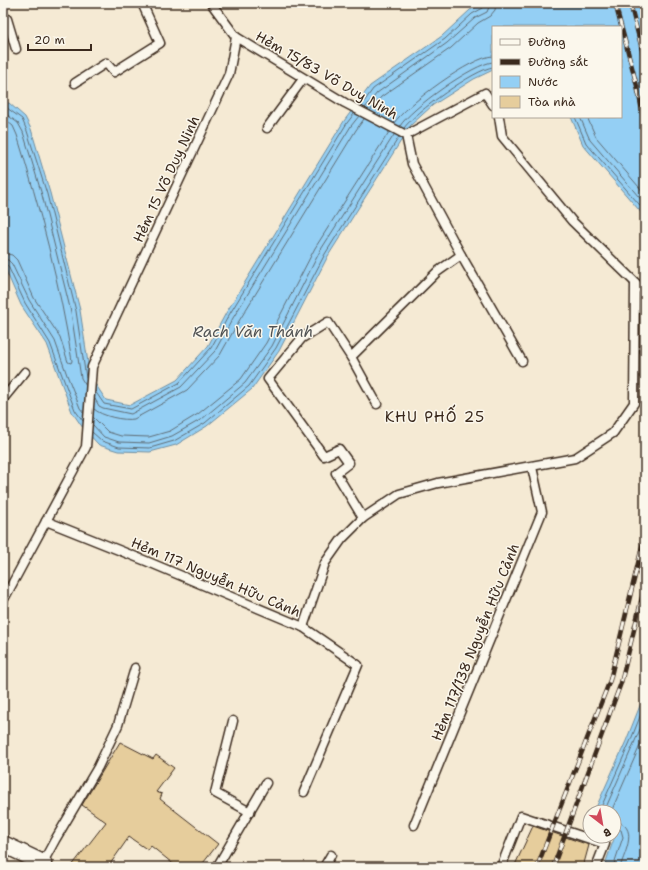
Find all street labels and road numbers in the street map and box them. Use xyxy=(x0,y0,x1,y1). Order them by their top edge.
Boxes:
street label: Hẻm 15/83 Võ Duy Ninh xyxy=(253,27,401,123)
street label: Hẻm 15 Võ Duy Ninh xyxy=(129,113,203,245)
street label: Hẻm 117 Nguyễn Hữu Cảnh xyxy=(129,533,303,621)
street label: Hẻm 117/138 Nguyễn Hữu Cảnh xyxy=(427,541,523,743)

